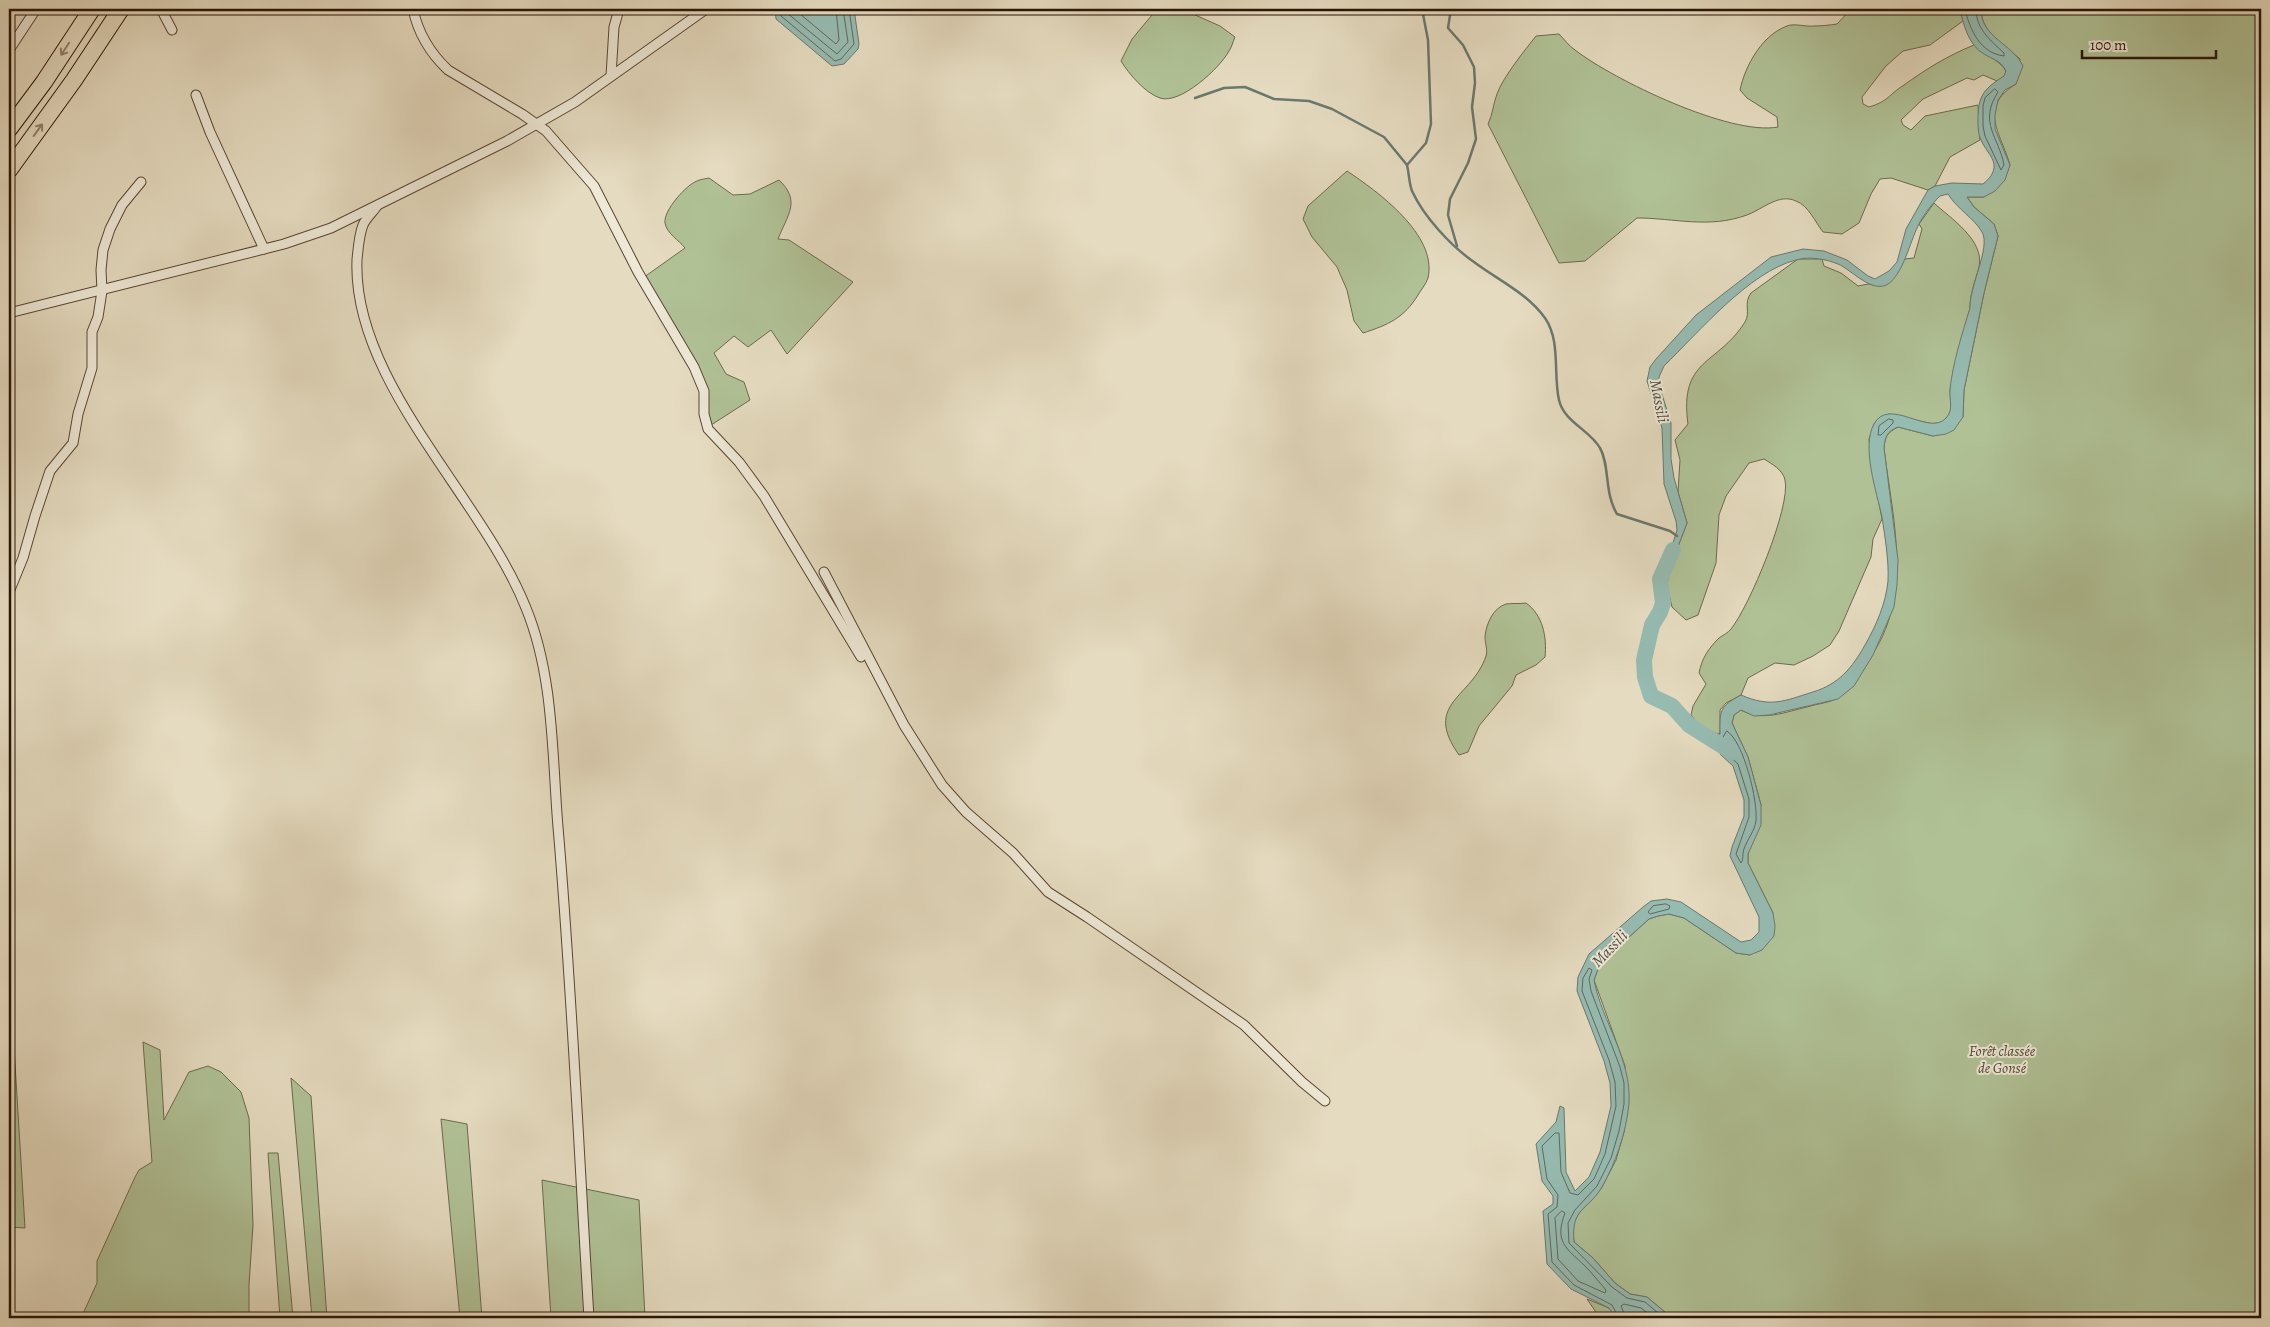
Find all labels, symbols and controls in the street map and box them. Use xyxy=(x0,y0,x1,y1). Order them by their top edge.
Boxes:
scale bar xyxy=(2082,28,2216,60)
text: 100 m xyxy=(2090,35,2127,55)
one-way arrow xyxy=(60,42,70,56)
one-way arrow xyxy=(32,124,43,137)
water label: Massili xyxy=(1644,378,1674,425)
water label: Massili xyxy=(1587,925,1633,972)
park label: Forêt classée de Gonsé xyxy=(1969,1041,2036,1078)

